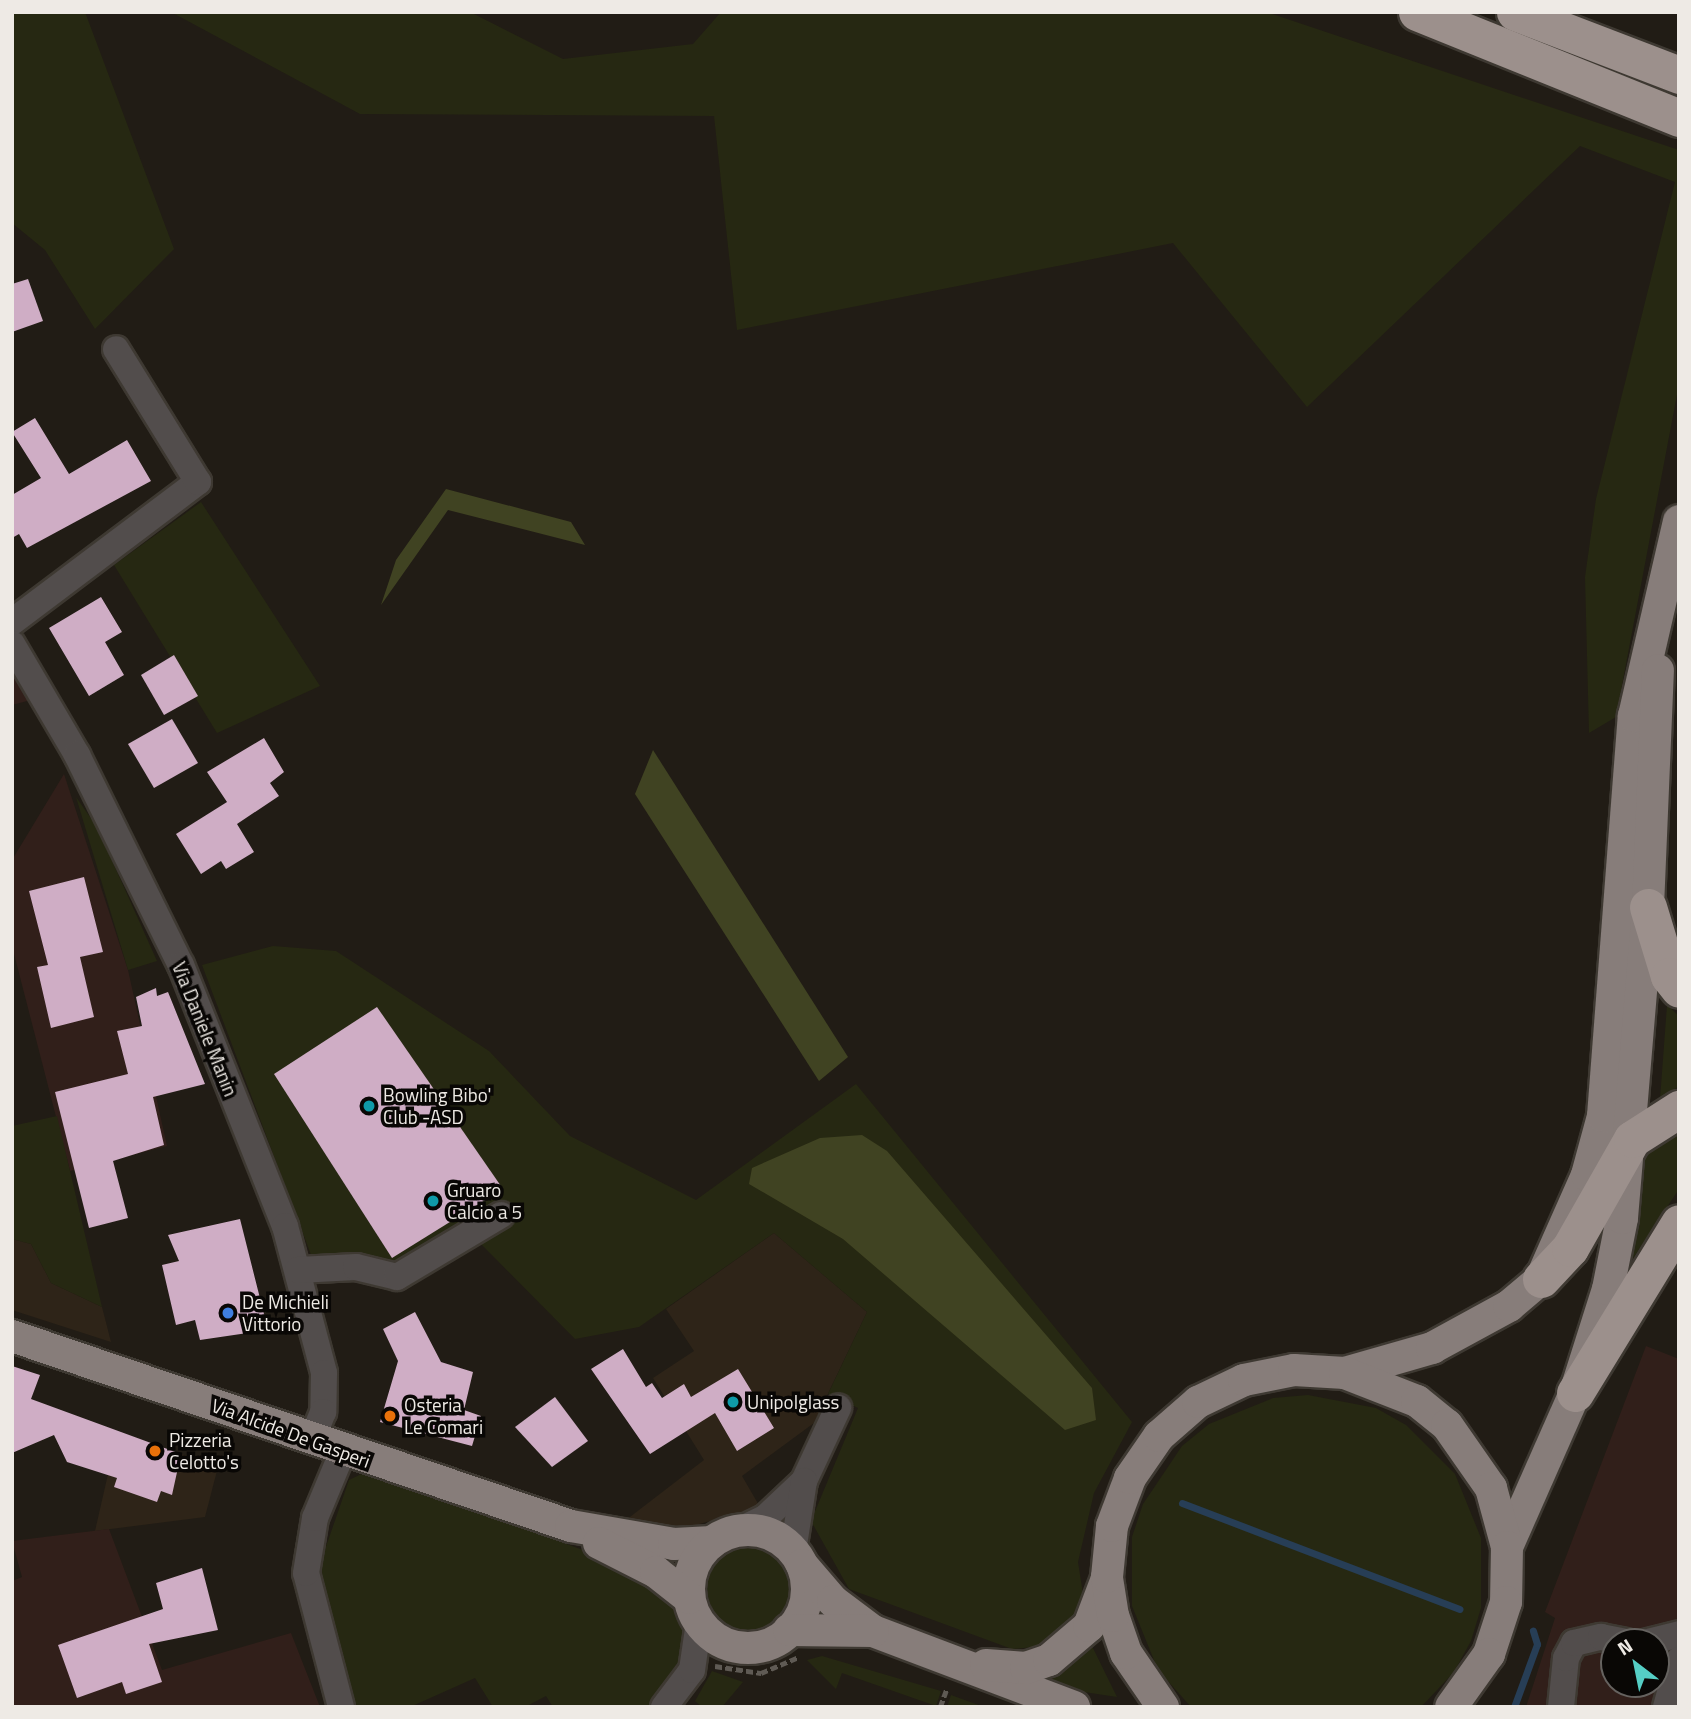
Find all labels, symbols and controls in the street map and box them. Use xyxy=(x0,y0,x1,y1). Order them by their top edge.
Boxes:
street label: Via Daniele Manin xyxy=(168,959,242,1099)
place label: Bowling Bibo' Club -ASD xyxy=(383,1084,491,1128)
marker: Bowling Bibo' Club -ASD xyxy=(361,1098,377,1114)
place label: Gruaro Calcio a 5 xyxy=(447,1179,522,1223)
marker: Gruaro Calcio a 5 xyxy=(425,1193,441,1209)
place label: De Michieli Vittorio xyxy=(242,1291,329,1335)
marker: De Michieli Vittorio xyxy=(220,1305,236,1321)
place label: Unipolglass xyxy=(747,1391,839,1413)
street label: Via Alcide De Gasperi xyxy=(208,1394,374,1472)
place label: Osteria Le Comari xyxy=(404,1394,483,1438)
marker: Unipolglass xyxy=(725,1394,741,1410)
marker: Osteria Le Comari xyxy=(382,1408,398,1424)
place label: Pizzeria Celotto's xyxy=(169,1429,239,1473)
marker: Pizzeria Celotto's xyxy=(147,1443,163,1459)
north arrow xyxy=(1600,1628,1670,1698)
text: N xyxy=(1611,1631,1638,1662)

